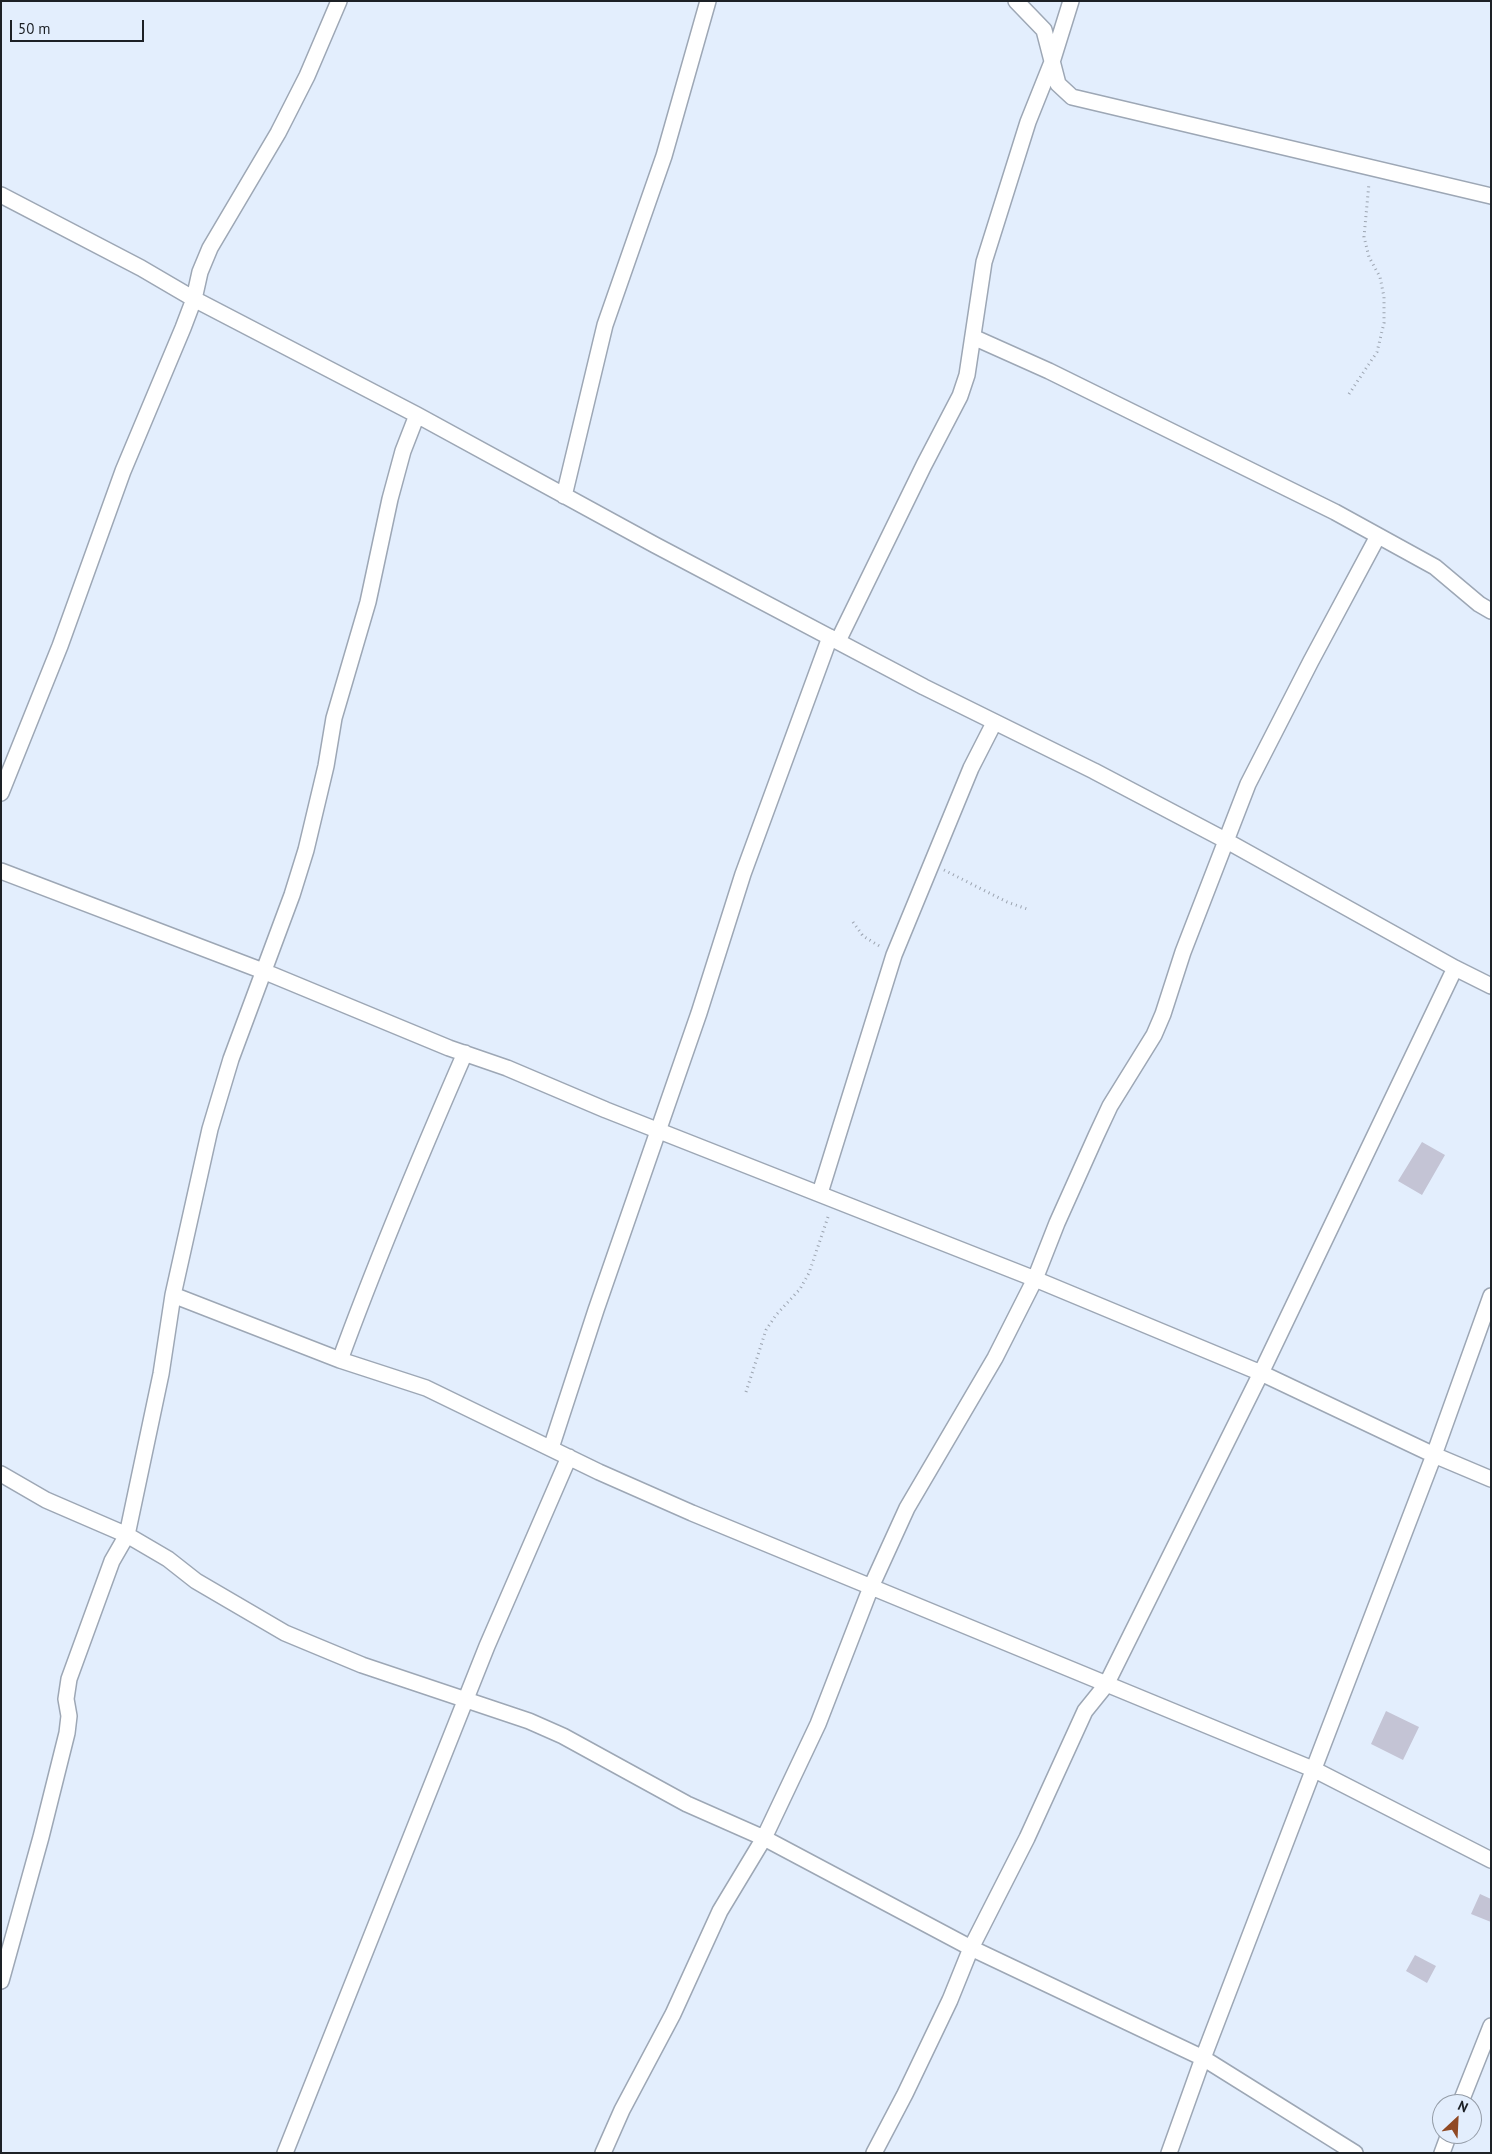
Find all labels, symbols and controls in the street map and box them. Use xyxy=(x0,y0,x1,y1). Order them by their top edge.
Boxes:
scale bar xyxy=(12,10,146,42)
text: 50 m xyxy=(18,19,51,38)
north arrow xyxy=(1432,2094,1482,2144)
text: N xyxy=(1455,2096,1471,2116)

